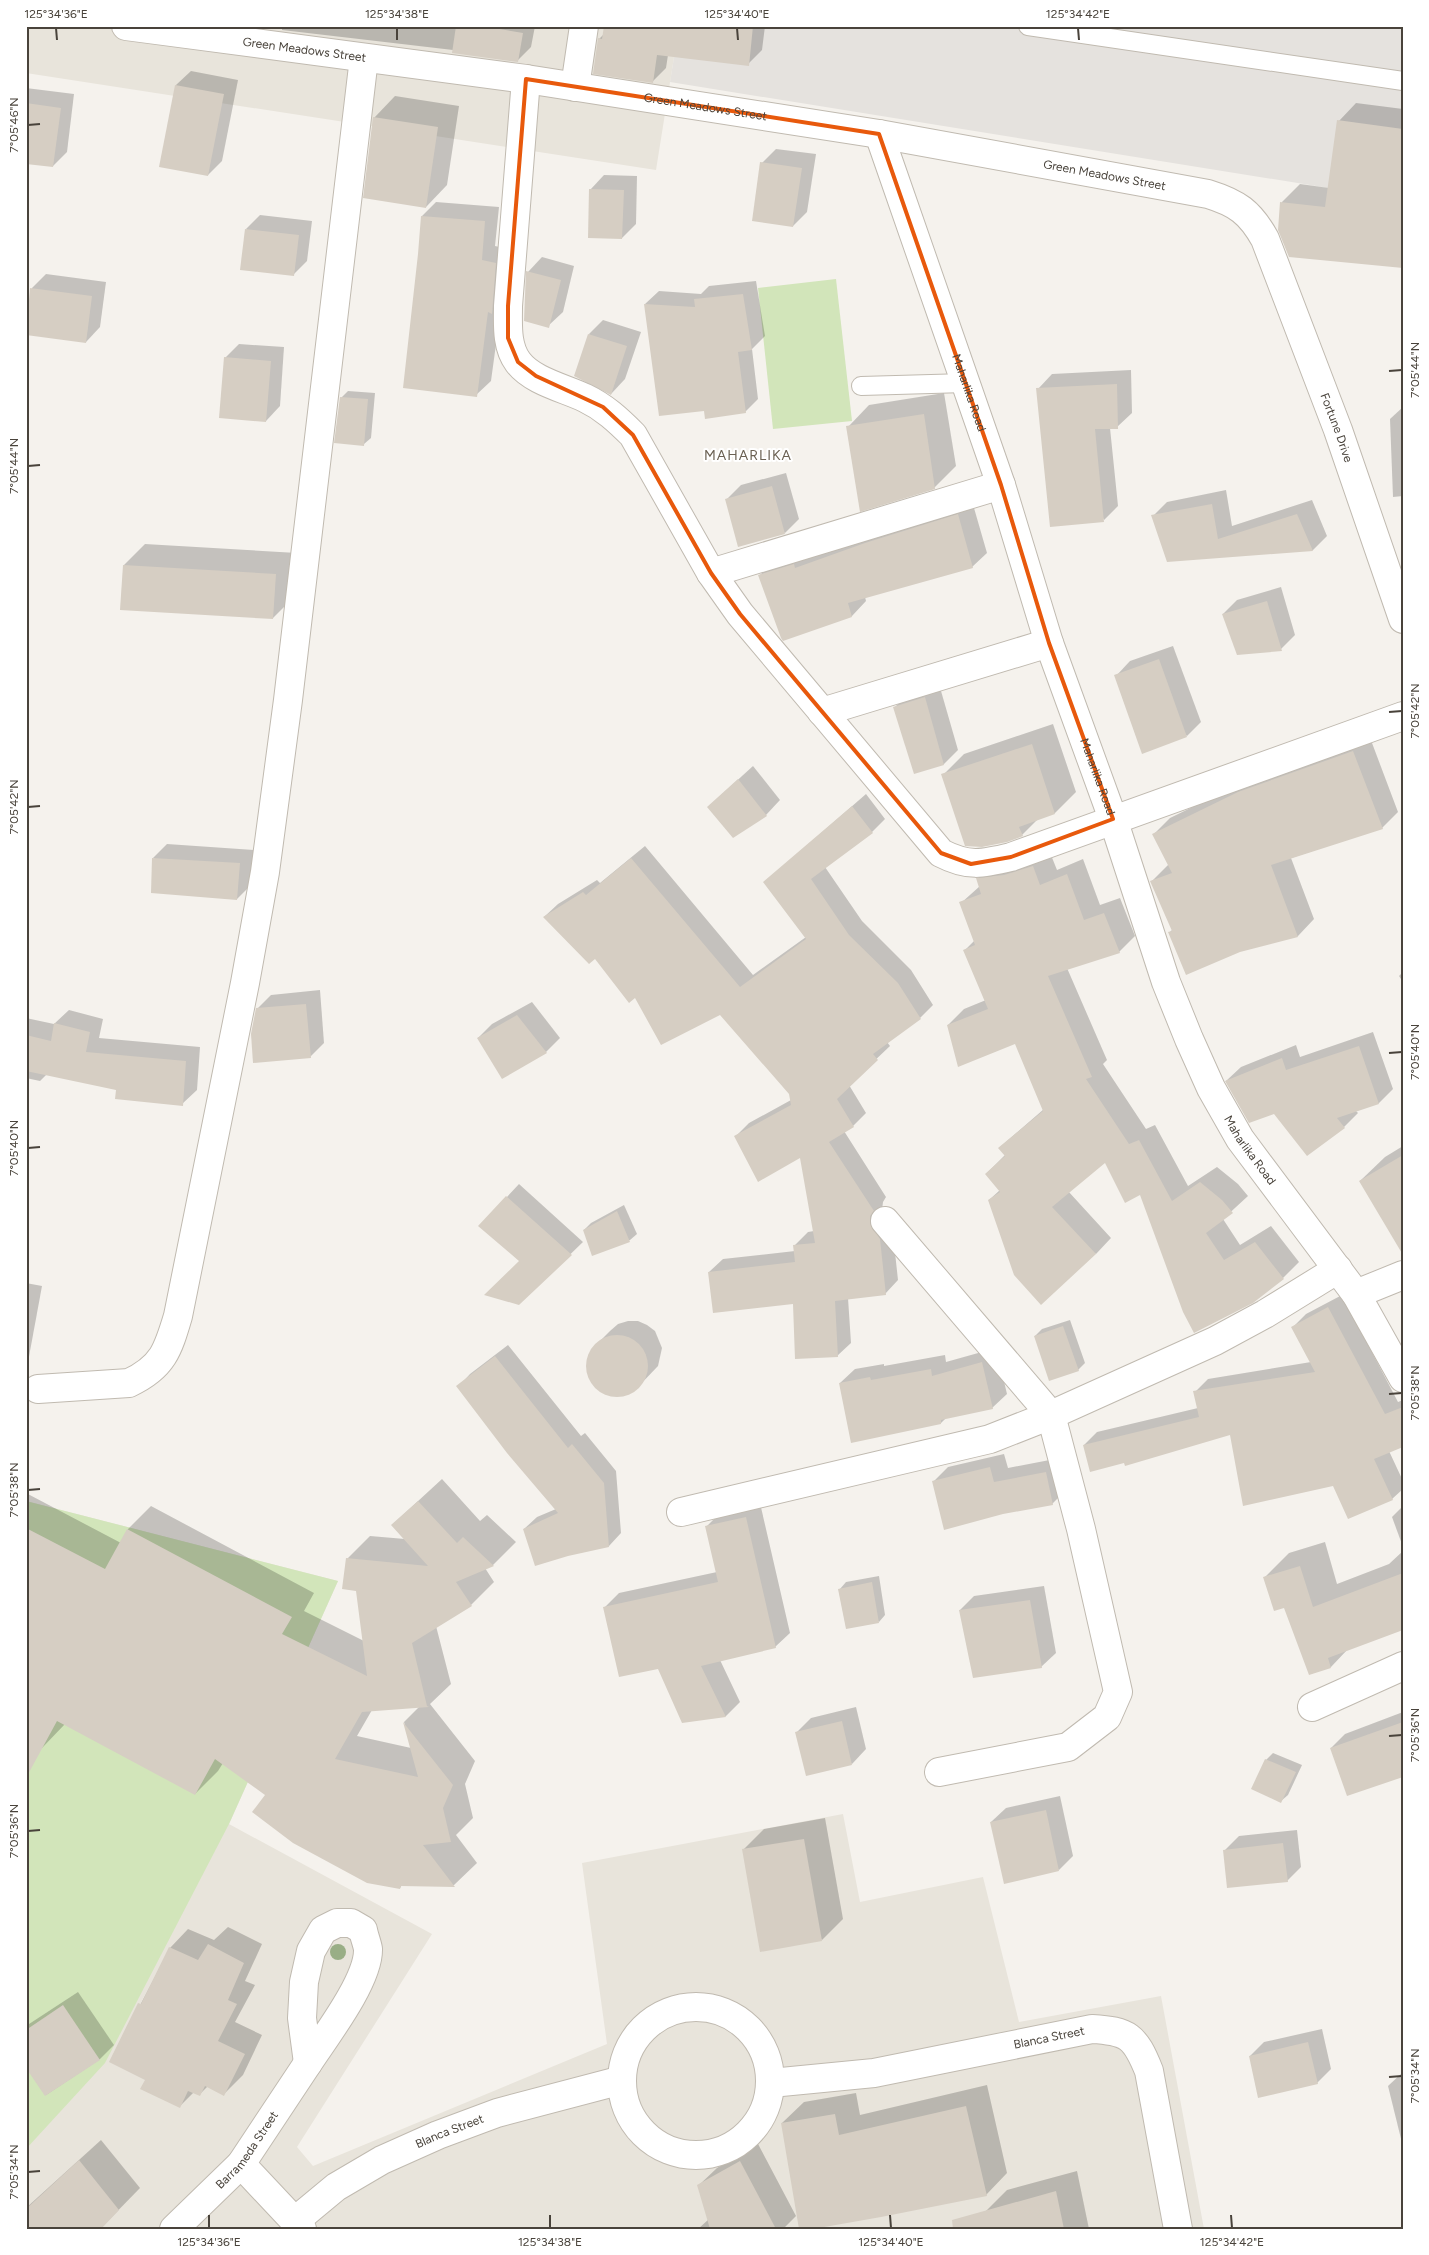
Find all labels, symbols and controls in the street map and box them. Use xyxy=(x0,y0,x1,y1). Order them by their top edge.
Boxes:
text: 125°34'36"E xyxy=(24,7,88,21)
text: 125°34'38"E xyxy=(365,7,429,21)
text: 125°34'40"E xyxy=(704,7,770,21)
text: 125°34'42"E xyxy=(1046,7,1110,21)
street label: Green Meadows Street xyxy=(242,35,367,65)
street label: Green Meadows Street xyxy=(643,90,768,123)
text: 7°05'46"N xyxy=(7,97,21,153)
street label: Green Meadows Street xyxy=(1042,157,1167,193)
text: 7°05'44"N xyxy=(1408,342,1422,398)
street label: Maharlika Road xyxy=(949,352,989,433)
street label: Fortune Drive xyxy=(1318,391,1356,465)
text: 7°05'44"N xyxy=(7,438,21,494)
district label: MAHARLIKA xyxy=(704,447,792,464)
text: 7°05'42"N xyxy=(1408,683,1422,739)
street label: Maharlika Road xyxy=(1077,736,1118,817)
text: 7°05'42"N xyxy=(7,779,21,835)
text: 7°05'40"N xyxy=(1408,1024,1422,1080)
street label: Maharlika Road xyxy=(1221,1113,1279,1187)
text: 7°05'40"N xyxy=(7,1120,21,1176)
text: 7°05'38"N xyxy=(1408,1366,1422,1420)
text: 7°05'38"N xyxy=(7,1463,21,1517)
text: 7°05'36"N xyxy=(1408,1708,1422,1762)
text: 7°05'36"N xyxy=(7,1804,21,1858)
street label: Blanca Street xyxy=(1012,2024,1086,2052)
text: 7°05'34"N xyxy=(1408,2049,1422,2103)
street label: Barrameda Street xyxy=(213,2108,281,2192)
street label: Blanca Street xyxy=(413,2111,486,2151)
text: 7°05'34"N xyxy=(7,2145,21,2199)
text: 125°34'36"E xyxy=(177,2235,241,2249)
text: 125°34'38"E xyxy=(518,2235,582,2249)
text: 125°34'40"E xyxy=(858,2235,924,2249)
text: 125°34'42"E xyxy=(1200,2235,1264,2249)

